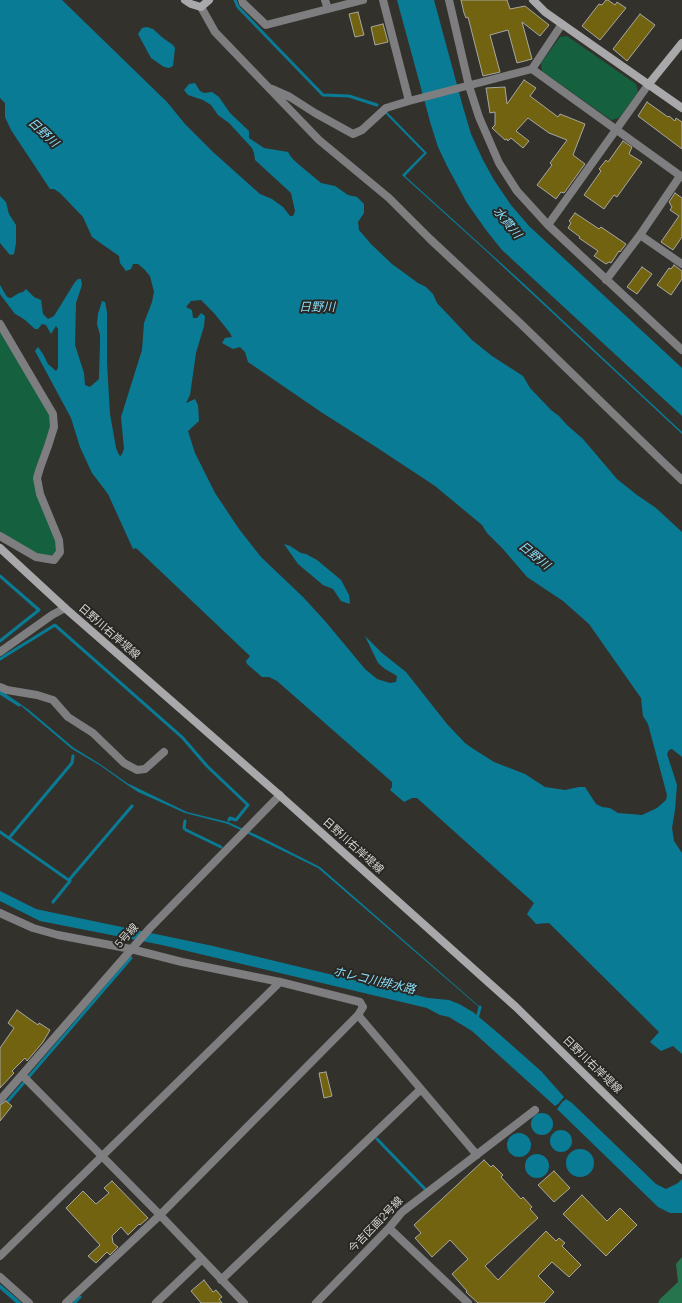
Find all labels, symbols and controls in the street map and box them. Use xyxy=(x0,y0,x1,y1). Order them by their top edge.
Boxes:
water label: 日野川 xyxy=(25,115,61,151)
water label: 水貫川 xyxy=(490,204,524,242)
water label: 日野川 xyxy=(299,301,335,315)
water label: 日野川 xyxy=(515,539,553,573)
street label: 日野川右岸堤線 xyxy=(76,602,142,662)
street label: 日野川右岸堤線 xyxy=(320,815,386,877)
street label: 5号線 xyxy=(113,921,141,951)
water label: ホレコ川排水路 xyxy=(331,965,417,997)
street label: 日野川右岸堤線 xyxy=(560,1034,624,1096)
street label: 今吉区画2号線 xyxy=(346,1194,406,1256)

